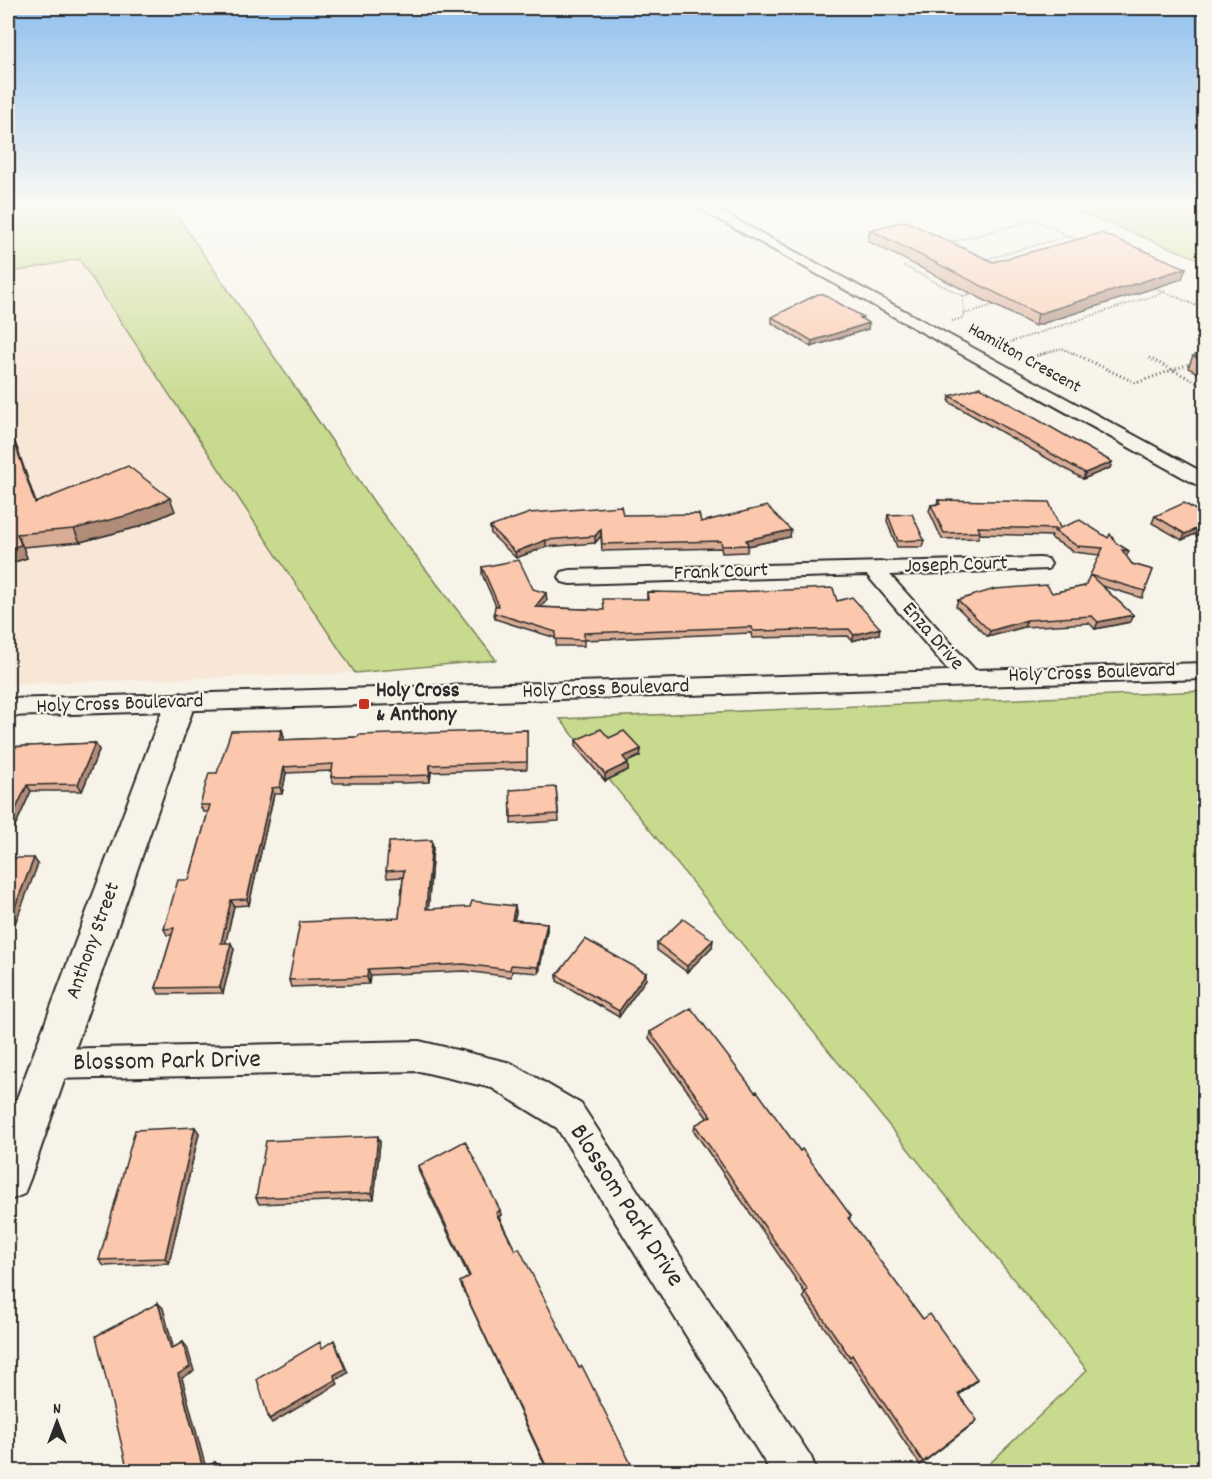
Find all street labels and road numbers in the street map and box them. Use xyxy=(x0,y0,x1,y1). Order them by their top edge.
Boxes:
street label: Hamilton Crescent xyxy=(963,318,1085,401)
street label: Joseph Court xyxy=(904,549,1008,583)
street label: Frank Court xyxy=(673,556,769,590)
street label: Enza Drive xyxy=(894,596,970,678)
street label: Holy Cross Boulevard xyxy=(1008,656,1176,692)
street label: Holy Cross Boulevard xyxy=(522,672,690,708)
street label: Holy Cross Boulevard xyxy=(36,687,204,723)
street label: Anthony Street xyxy=(59,878,129,1003)
street label: Blossom Park Drive xyxy=(73,1042,261,1082)
street label: Blossom Park Drive xyxy=(559,1117,693,1295)

